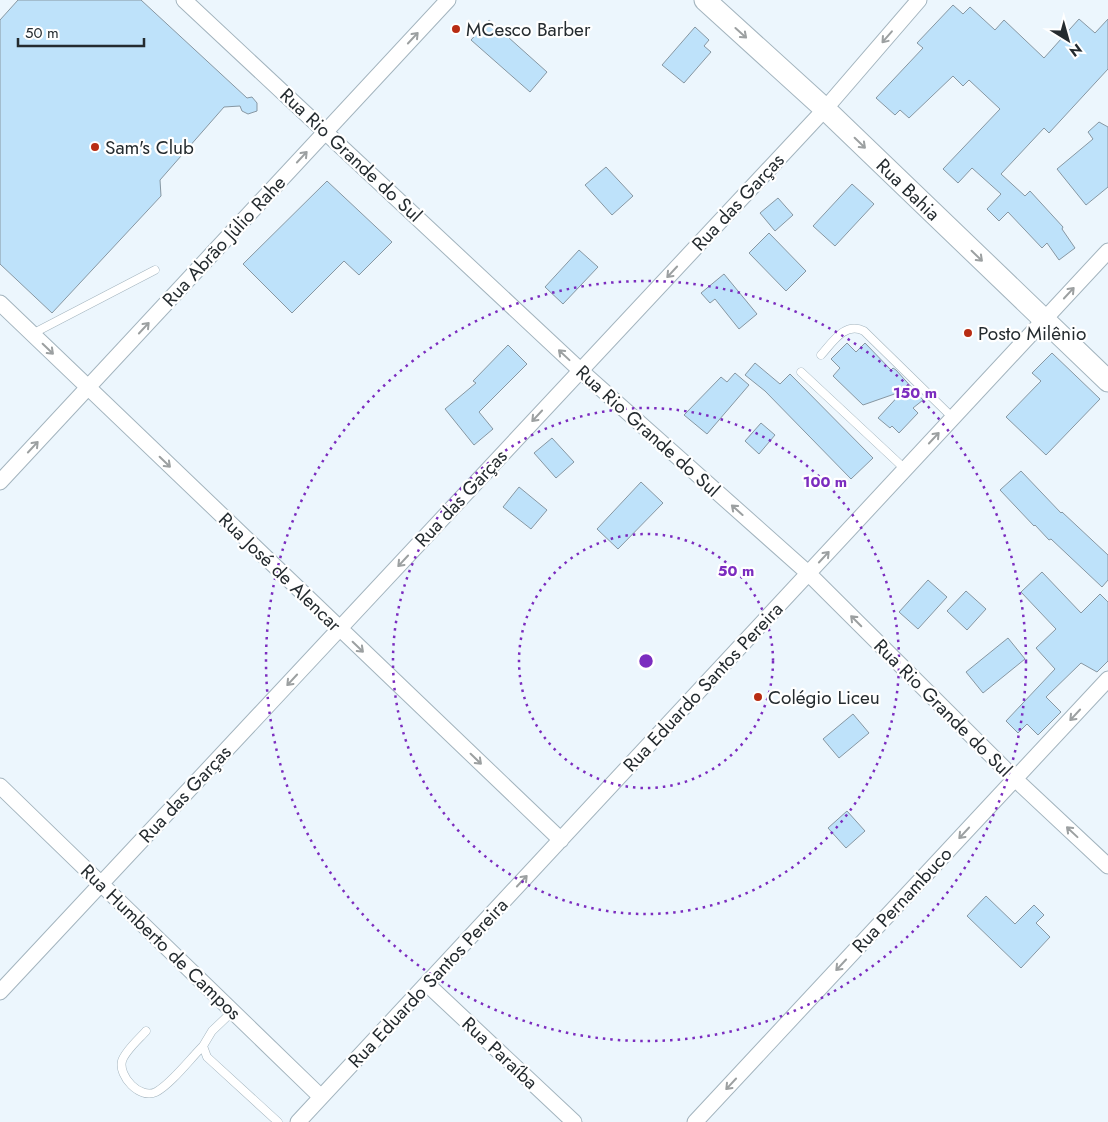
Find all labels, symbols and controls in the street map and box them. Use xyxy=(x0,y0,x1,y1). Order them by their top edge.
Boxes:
scale bar xyxy=(18,15,144,47)
north arrow xyxy=(1043,15,1093,65)
place label: MCesco Barber xyxy=(466,16,591,43)
text: 50 m xyxy=(25,22,59,44)
marker: MCesco Barber xyxy=(450,23,462,35)
one-way arrow xyxy=(734,27,747,39)
one-way arrow xyxy=(882,30,893,43)
one-way arrow xyxy=(407,31,419,44)
text: N xyxy=(1065,39,1086,62)
street label: Rua Rio Grande do Sul xyxy=(274,82,428,228)
place label: Sam's Club xyxy=(105,134,194,161)
one-way arrow xyxy=(854,137,866,149)
marker: Sam's Club xyxy=(89,141,101,153)
street label: Rua das Garças xyxy=(686,147,791,257)
one-way arrow xyxy=(296,150,308,163)
street label: Rua Bahia xyxy=(871,152,946,227)
street label: Rua Abrão Júlio Rahe xyxy=(156,169,292,312)
one-way arrow xyxy=(971,250,983,262)
one-way arrow xyxy=(666,266,678,279)
one-way arrow xyxy=(1063,287,1075,300)
place label: Posto Milênio xyxy=(978,320,1086,347)
one-way arrow xyxy=(138,321,150,334)
marker: Posto Milênio xyxy=(962,327,974,339)
one-way arrow xyxy=(42,343,54,355)
one-way arrow xyxy=(558,349,571,361)
street label: Rua Rio Grande do Sul xyxy=(570,359,726,503)
text: 150 m xyxy=(893,382,937,404)
one-way arrow xyxy=(531,410,543,423)
one-way arrow xyxy=(928,432,940,445)
one-way arrow xyxy=(27,440,39,453)
street label: Rua das Garças xyxy=(409,443,514,553)
one-way arrow xyxy=(159,455,171,467)
text: 100 m xyxy=(803,471,847,493)
one-way arrow xyxy=(731,504,744,516)
street label: Rua José de Alencar xyxy=(213,506,348,638)
one-way arrow xyxy=(818,551,830,564)
one-way arrow xyxy=(397,554,409,567)
text: 50 m xyxy=(718,560,754,582)
street label: Rua Eduardo Santos Pereira xyxy=(617,596,789,778)
one-way arrow xyxy=(850,615,862,627)
street label: Rua Rio Grande do Sul xyxy=(868,633,1018,783)
one-way arrow xyxy=(352,640,364,652)
centre of rings xyxy=(637,652,655,670)
one-way arrow xyxy=(286,674,298,686)
place label: Colégio Liceu xyxy=(768,684,880,711)
marker: Colégio Liceu xyxy=(752,691,764,703)
one-way arrow xyxy=(1069,708,1081,721)
street label: Rua das Garças xyxy=(133,739,238,849)
one-way arrow xyxy=(470,753,482,765)
one-way arrow xyxy=(1066,826,1079,838)
one-way arrow xyxy=(958,827,970,840)
street label: Rua Pernambuco xyxy=(846,841,958,959)
street label: Rua Humberto de Campos xyxy=(75,858,247,1026)
one-way arrow xyxy=(516,875,528,888)
street label: Rua Eduardo Santos Pereira xyxy=(342,892,514,1074)
one-way arrow xyxy=(835,959,847,972)
street label: Rua Paraíba xyxy=(456,1011,544,1095)
one-way arrow xyxy=(725,1078,737,1090)

